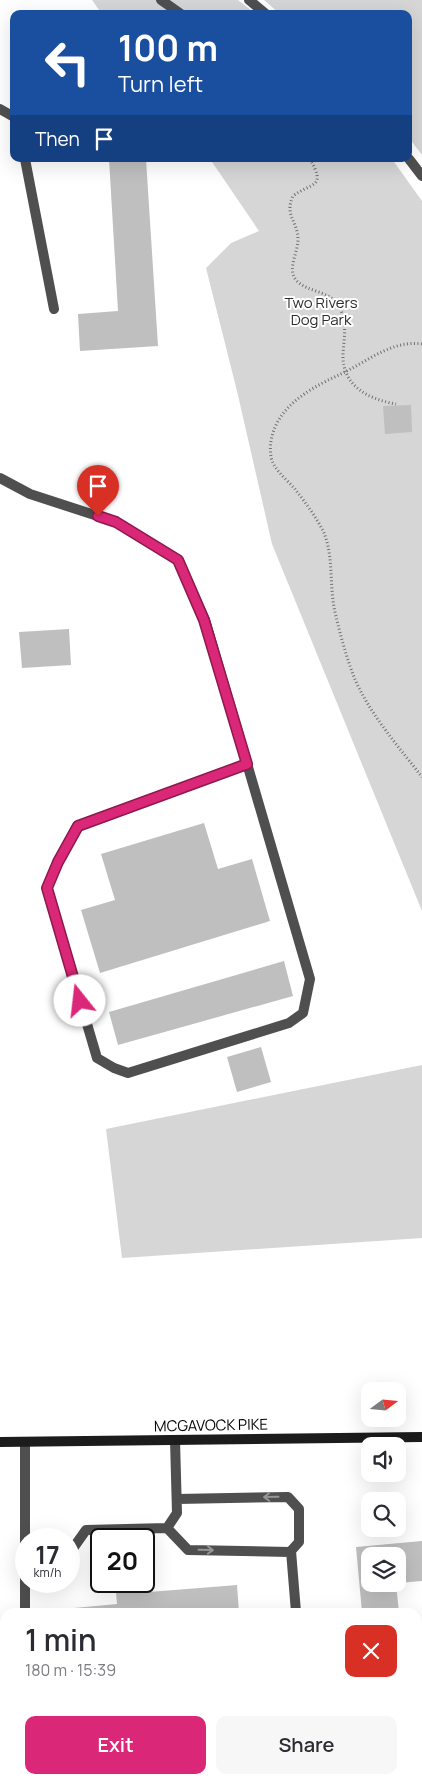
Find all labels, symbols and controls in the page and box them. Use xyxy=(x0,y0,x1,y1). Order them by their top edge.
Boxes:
text: 100 m xyxy=(118,24,218,72)
icon: left xyxy=(35,30,100,95)
text: Turn left xyxy=(118,69,203,99)
icon: arrive xyxy=(90,125,118,153)
text: Then xyxy=(35,126,80,152)
park label: Two Rivers Dog Park xyxy=(284,292,358,330)
pin xyxy=(77,465,119,516)
icon: arrive xyxy=(84,472,112,500)
position arrow xyxy=(53,974,105,1026)
north arrow xyxy=(361,1382,406,1428)
map controls xyxy=(361,1382,406,1592)
street label: MCGAVOCK PIKE xyxy=(154,1414,268,1436)
button: sound xyxy=(361,1437,406,1482)
button: search xyxy=(361,1492,406,1537)
one-way arrow xyxy=(264,1493,280,1502)
speed limit sign: 20 xyxy=(90,1528,155,1593)
text: 17 xyxy=(35,1537,60,1572)
one-way arrow xyxy=(198,1545,214,1555)
button: layers xyxy=(361,1547,406,1592)
text: km/h xyxy=(34,1564,61,1581)
text: 1 min xyxy=(25,1619,97,1660)
button: close xyxy=(345,1625,397,1677)
text: 180 m · 15:39 xyxy=(25,1659,116,1681)
button: Exit xyxy=(25,1716,206,1774)
button: Share xyxy=(216,1716,397,1774)

